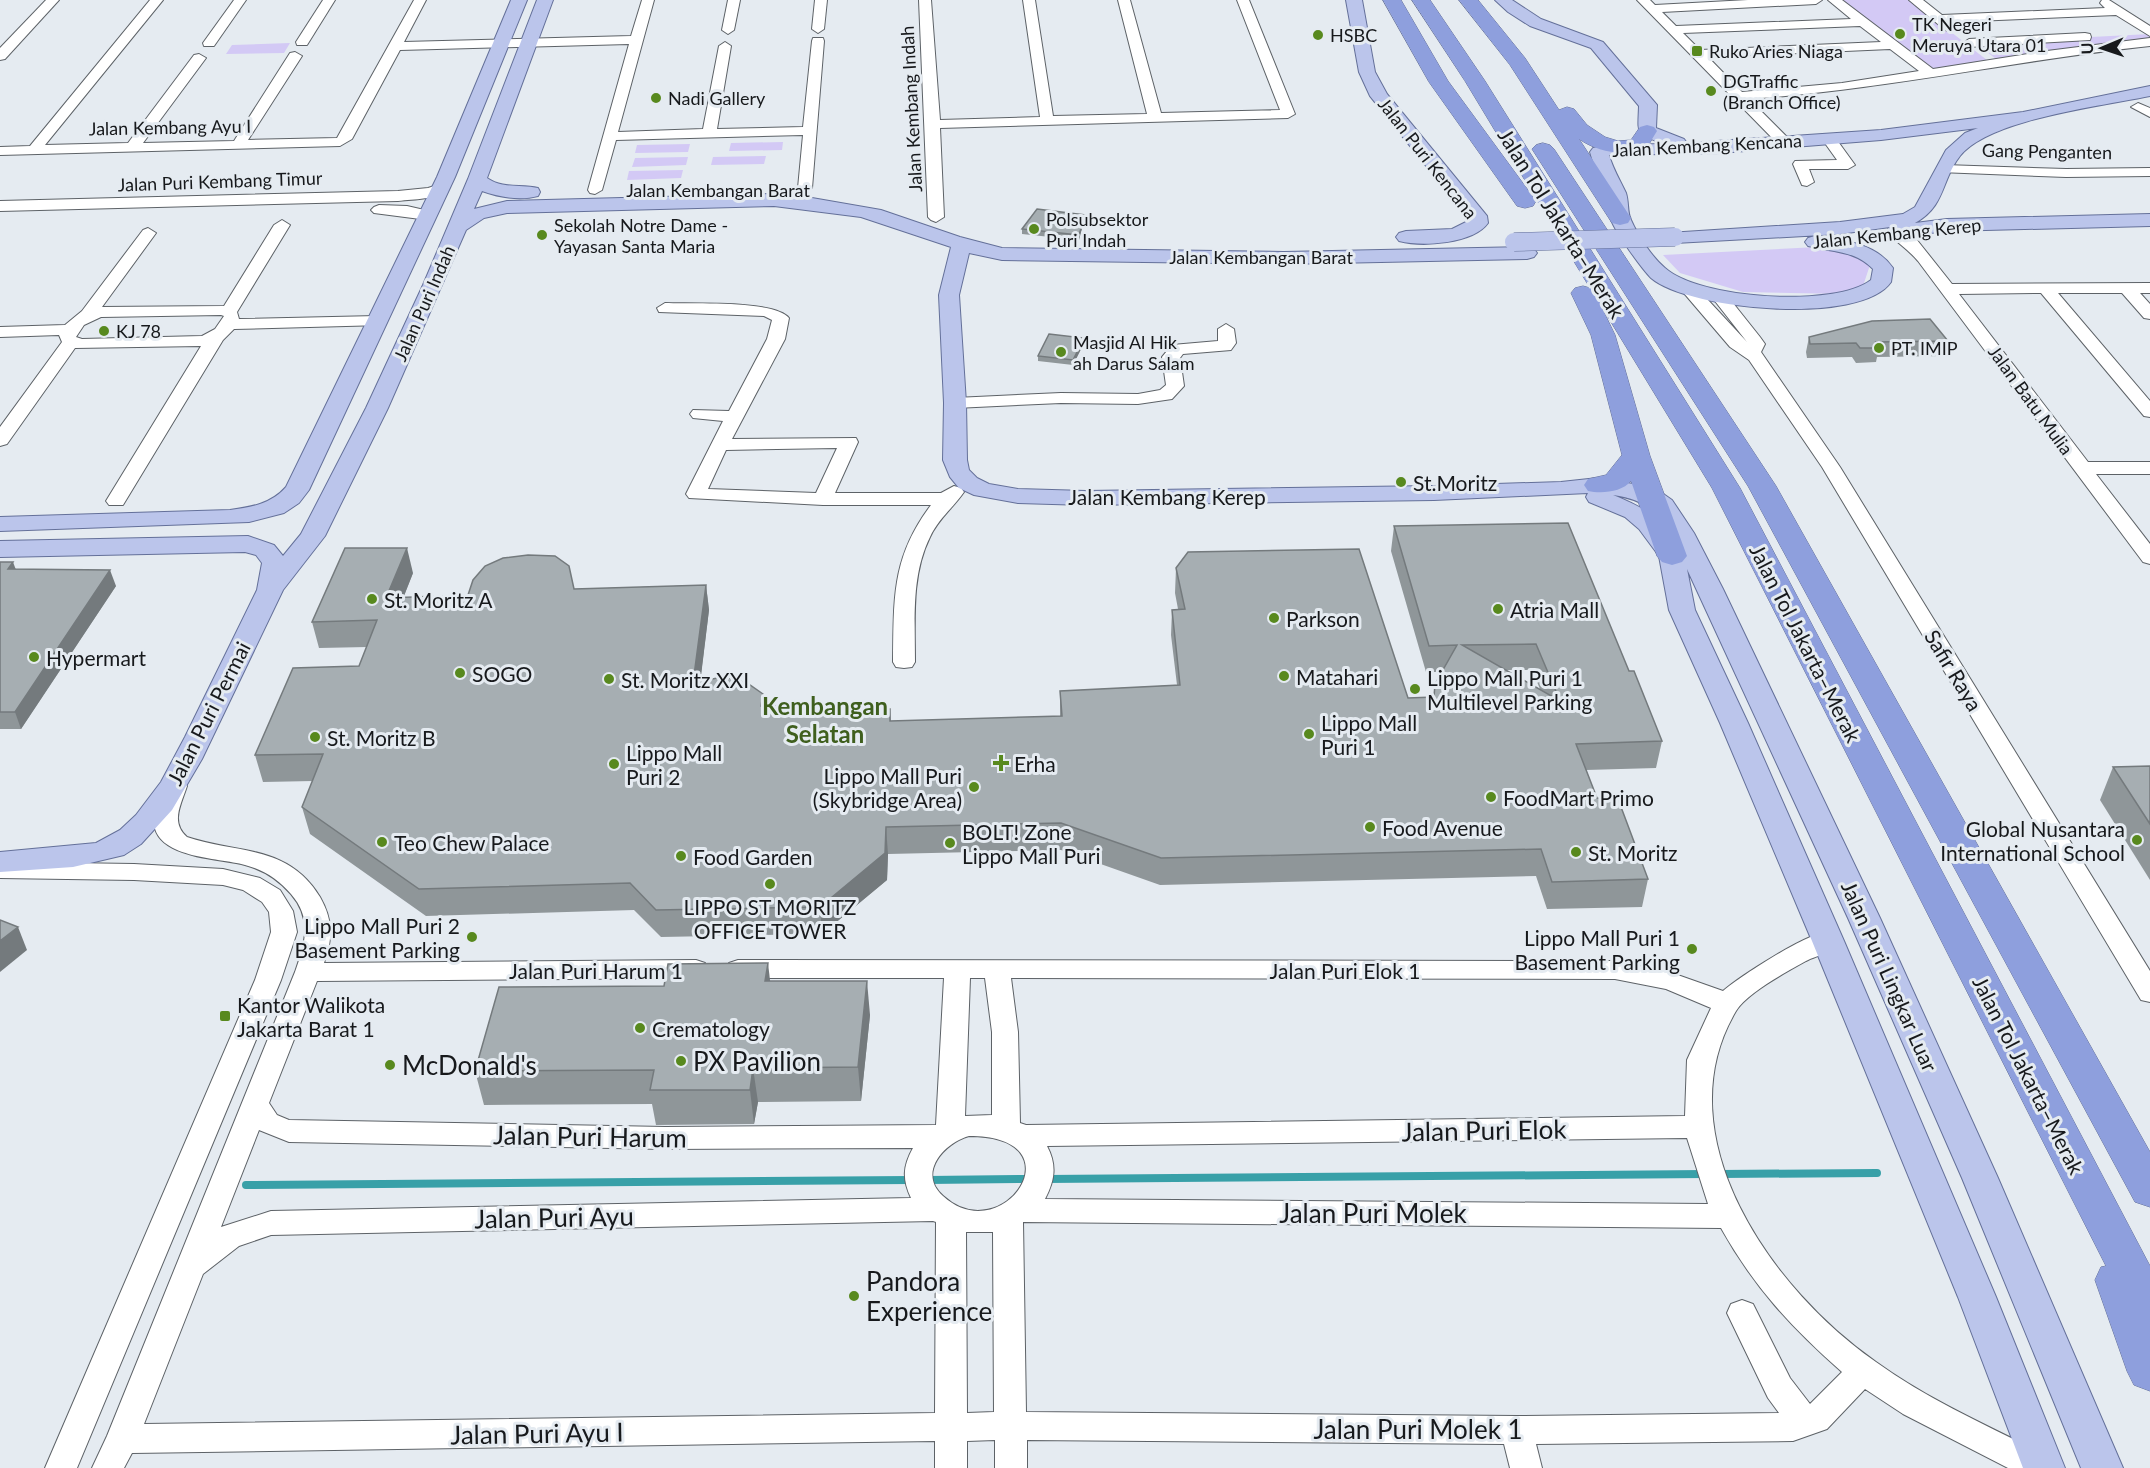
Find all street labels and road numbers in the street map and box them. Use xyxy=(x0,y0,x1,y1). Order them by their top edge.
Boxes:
street label: Jalan Kembang Indah xyxy=(896,25,926,193)
street label: Jalan Puri Kencana xyxy=(1374,93,1482,223)
street label: Jalan Kembang Ayu I xyxy=(89,115,251,139)
street label: Jalan Tol Jakarta–Merak xyxy=(1493,124,1631,323)
street label: Jalan Kembang Kencana xyxy=(1612,129,1802,161)
street label: Gang Penganten xyxy=(1982,139,2112,163)
street label: Jalan Puri Kembang Timur xyxy=(117,166,323,196)
street label: Jalan Kembangan Barat xyxy=(626,179,810,201)
street label: Jalan Kembang Kerep xyxy=(1812,213,1982,253)
street label: Jalan Puri Indah xyxy=(389,242,459,364)
street label: Jalan Kembangan Barat xyxy=(1169,246,1353,268)
street label: Jalan Batu Mulia xyxy=(1984,341,2078,459)
street label: Jalan Kembang Kerep xyxy=(1068,484,1266,509)
street label: Jalan Tol Jakarta–Merak xyxy=(1745,540,1867,746)
street label: Safir Raya xyxy=(1920,625,1988,715)
street label: Jalan Puri Permai xyxy=(161,637,255,789)
street label: Jalan Puri Lingkar Luar xyxy=(1837,877,1943,1075)
street label: Jalan Puri Harum 1 xyxy=(509,958,683,983)
street label: Jalan Puri Elok 1 xyxy=(1270,958,1420,983)
street label: Jalan Tol Jakarta–Merak xyxy=(1968,972,2090,1178)
street label: Jalan Puri Elok xyxy=(1401,1113,1568,1147)
street label: Jalan Puri Harum xyxy=(493,1118,687,1154)
street label: Jalan Puri Molek xyxy=(1279,1197,1468,1229)
street label: Jalan Puri Ayu xyxy=(474,1200,634,1234)
street label: Jalan Puri Molek 1 xyxy=(1313,1413,1523,1445)
street label: Jalan Puri Ayu I xyxy=(450,1415,624,1451)

